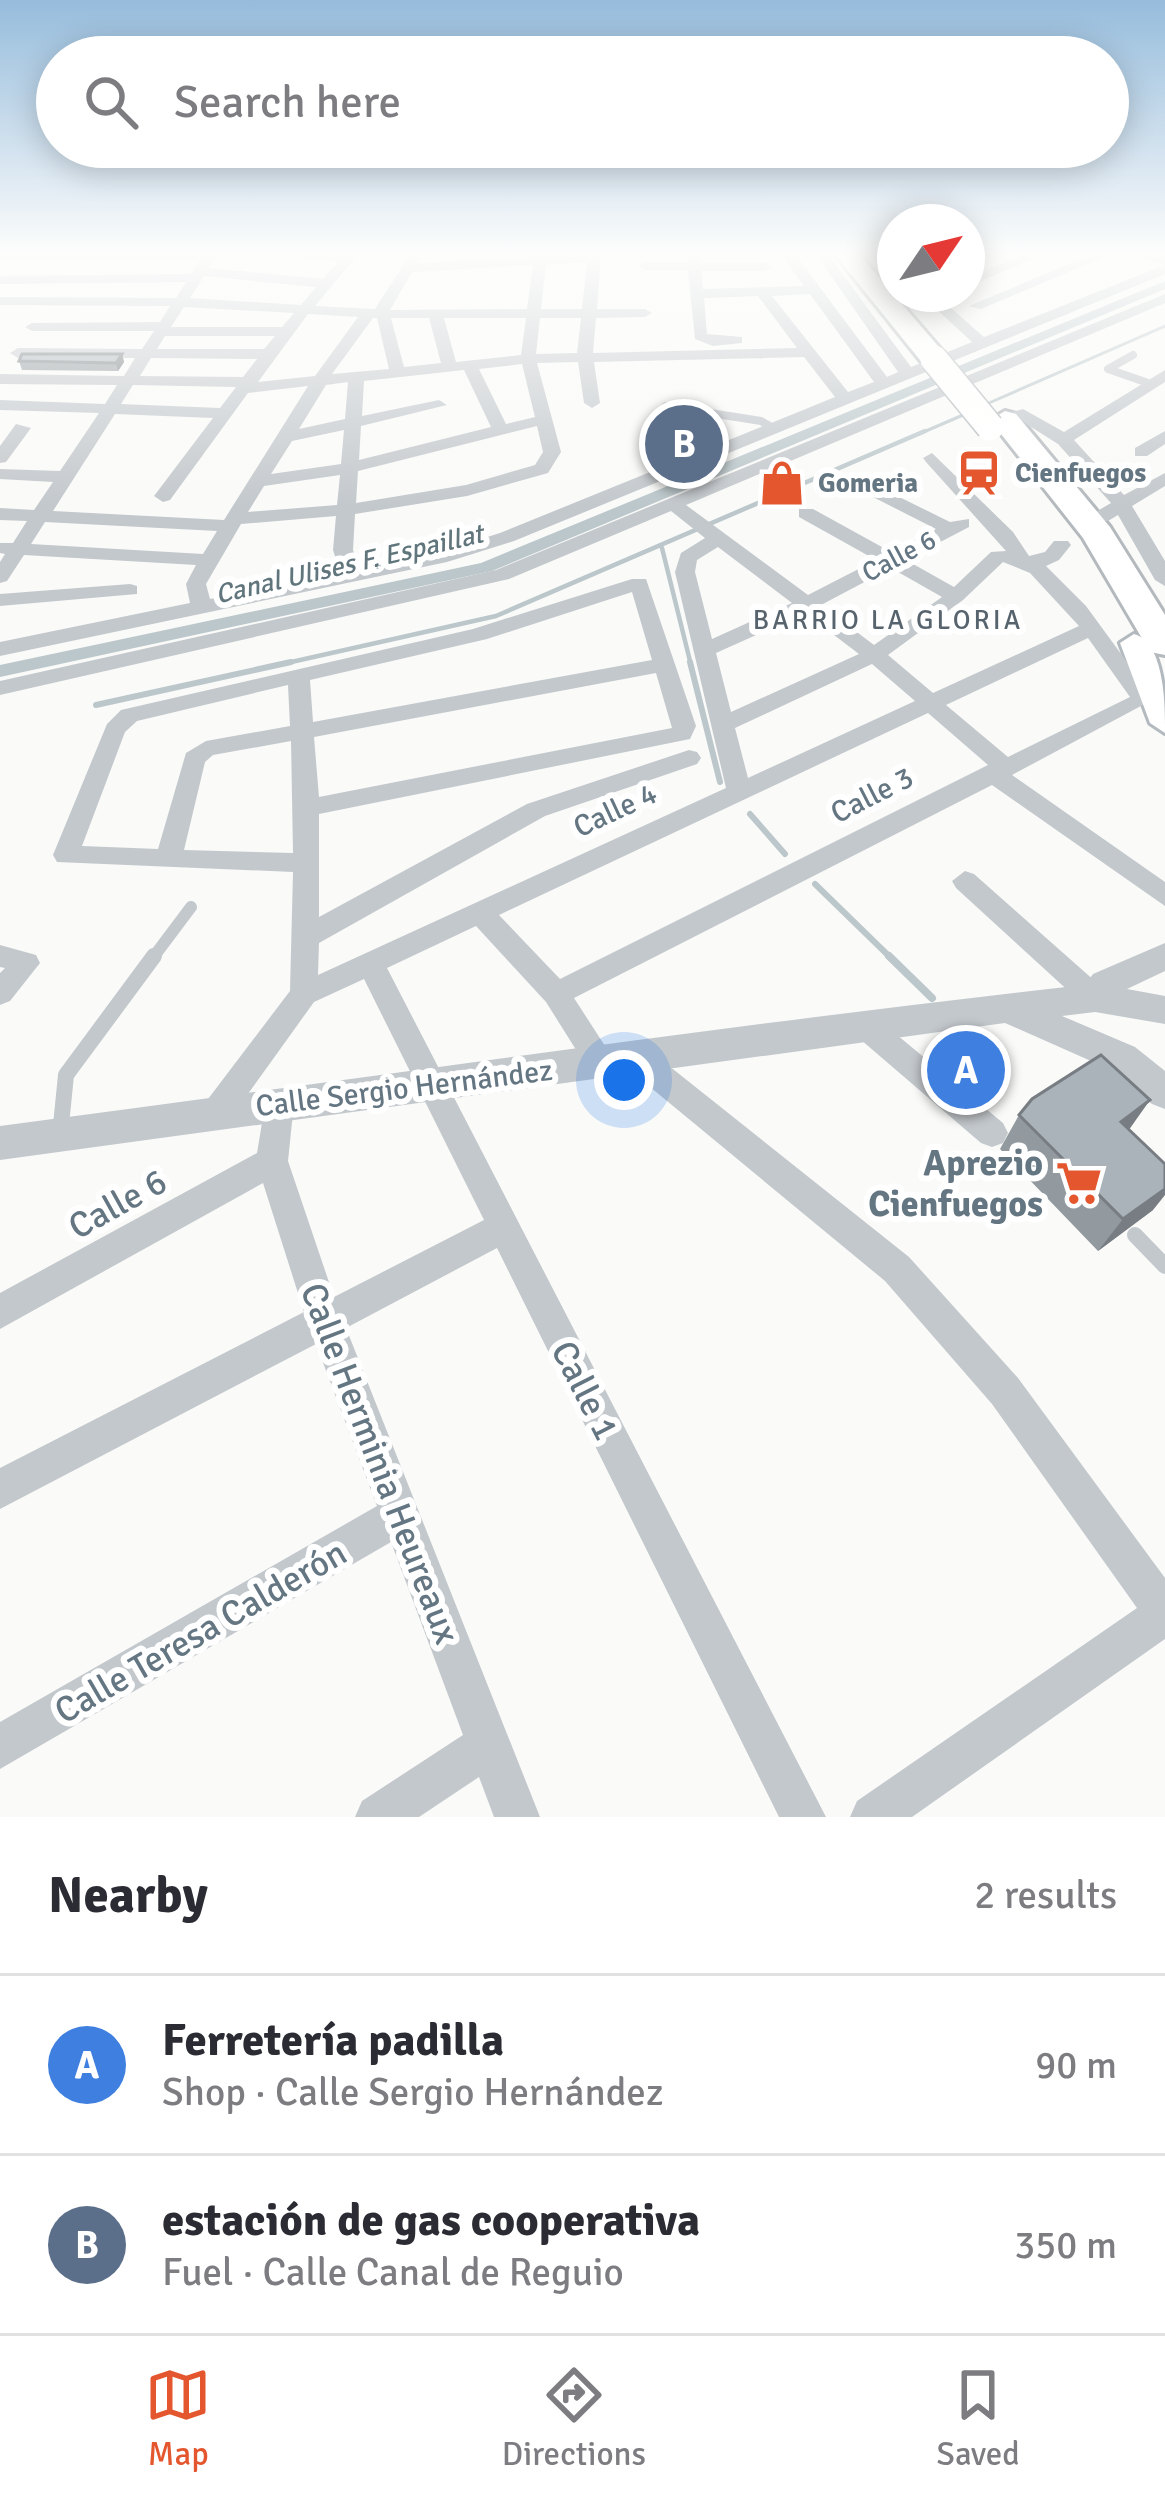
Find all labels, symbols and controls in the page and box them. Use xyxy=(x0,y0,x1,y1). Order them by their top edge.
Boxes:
search box xyxy=(36,36,1129,168)
icon: search xyxy=(78,69,144,135)
text: Search here xyxy=(174,75,401,130)
north arrow xyxy=(877,204,985,312)
pin: B xyxy=(645,399,723,489)
station icon: Cienfuegos xyxy=(954,448,1004,498)
place label: Cienfuegos xyxy=(1015,457,1146,490)
shop icon: Gomeria xyxy=(757,458,807,508)
place label: Gomeria xyxy=(818,467,918,500)
water label: Canal Ulises F. Espaillat xyxy=(212,517,490,611)
street label: Calle 6 xyxy=(857,523,942,590)
district label: BARRIO LA GLORIA xyxy=(753,604,1023,637)
street label: Calle 3 xyxy=(825,759,920,832)
street label: Calle 4 xyxy=(568,775,663,846)
pin: A xyxy=(927,1025,1005,1115)
your location xyxy=(594,1050,654,1110)
street label: Calle Sergio Hernández xyxy=(254,1052,555,1125)
place label: Aprezio Cienfuegos xyxy=(868,1141,1043,1227)
supermarket icon: Aprezio Cienfuegos xyxy=(1054,1158,1104,1208)
street label: Calle 6 xyxy=(61,1159,175,1250)
street label: Calle Herminia Heureaux xyxy=(290,1277,469,1651)
street label: Calle 1 xyxy=(541,1333,629,1448)
street label: Calle Teresa Calderón xyxy=(47,1530,355,1734)
text: Nearby xyxy=(48,1864,208,1927)
text: 2 results xyxy=(974,1871,1117,1919)
text: Ferretería padilla xyxy=(162,2013,504,2068)
text: A xyxy=(75,2041,99,2089)
text: 90 m xyxy=(1035,2041,1117,2089)
text: Shop · Calle Sergio Hernández xyxy=(162,2068,663,2116)
text: estación de gas cooperativa xyxy=(162,2193,700,2248)
text: B xyxy=(75,2221,99,2269)
text: 350 m xyxy=(1014,2221,1117,2269)
text: Fuel · Calle Canal de Reguio xyxy=(162,2248,624,2296)
tab: Map xyxy=(145,2362,211,2475)
tab: Directions xyxy=(502,2362,646,2475)
tab: Saved xyxy=(937,2362,1020,2475)

